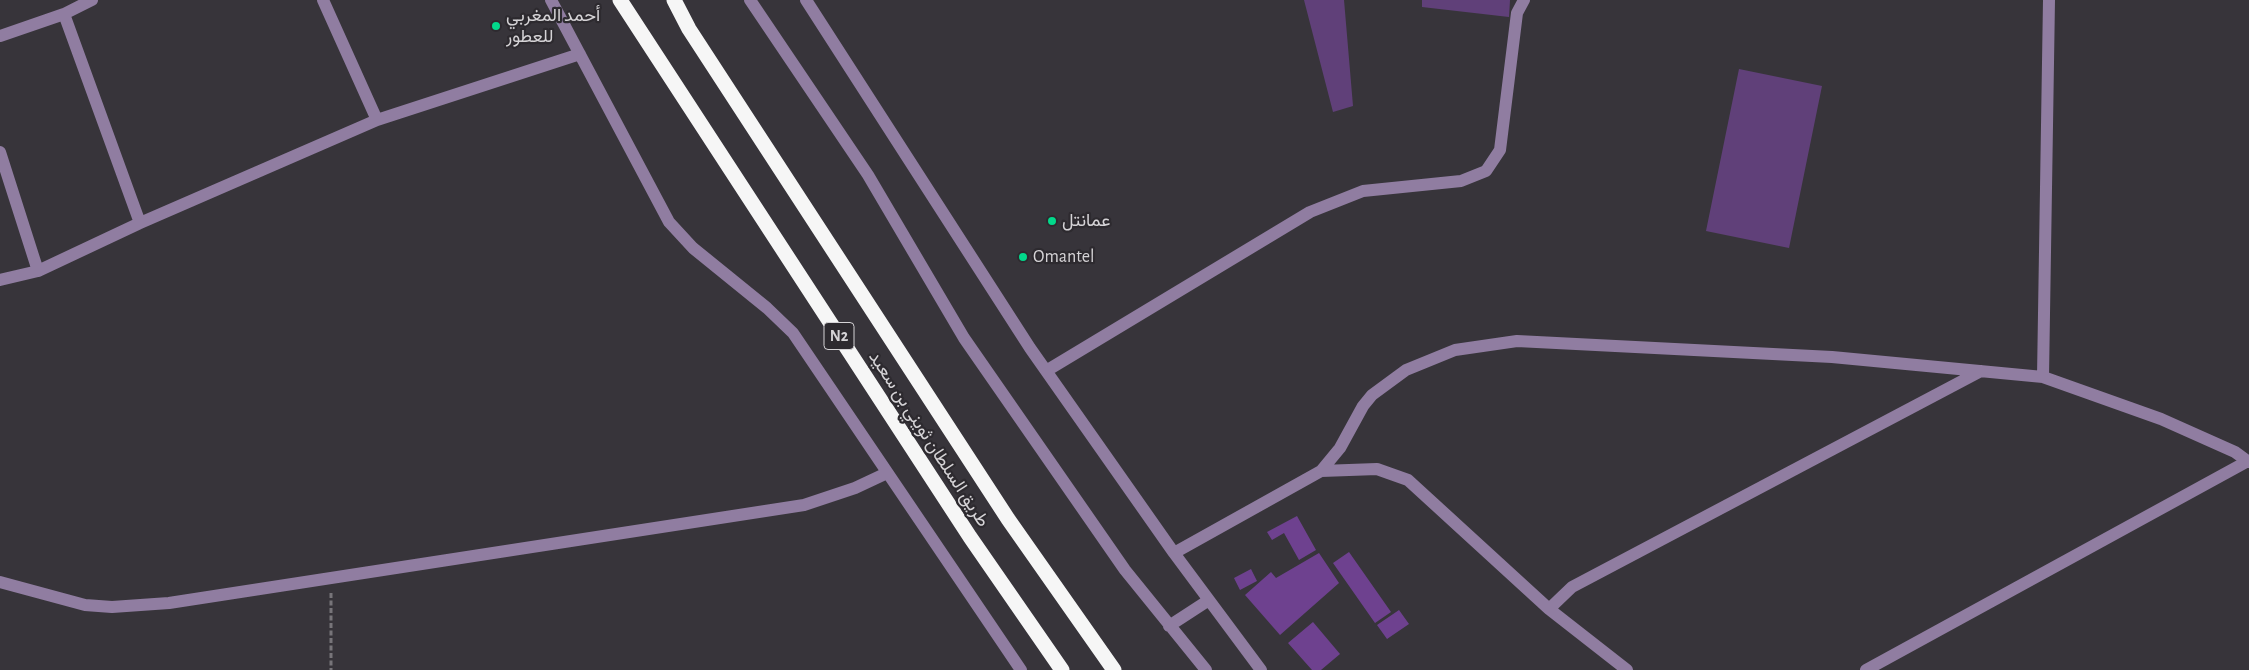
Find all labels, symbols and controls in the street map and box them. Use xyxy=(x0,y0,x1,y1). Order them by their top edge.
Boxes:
place label: أحمد المغربي للعطور xyxy=(506,5,600,48)
marker: أحمد المغربي للعطور xyxy=(490,20,502,32)
place label: عمانتل xyxy=(1062,210,1110,232)
marker: عمانتل xyxy=(1046,215,1058,227)
place label: Omantel xyxy=(1033,246,1094,268)
marker: Omantel xyxy=(1017,251,1029,263)
road number: N2 xyxy=(824,322,854,350)
street label: طريق السلطان ثويني بن سعيد xyxy=(864,347,994,531)

